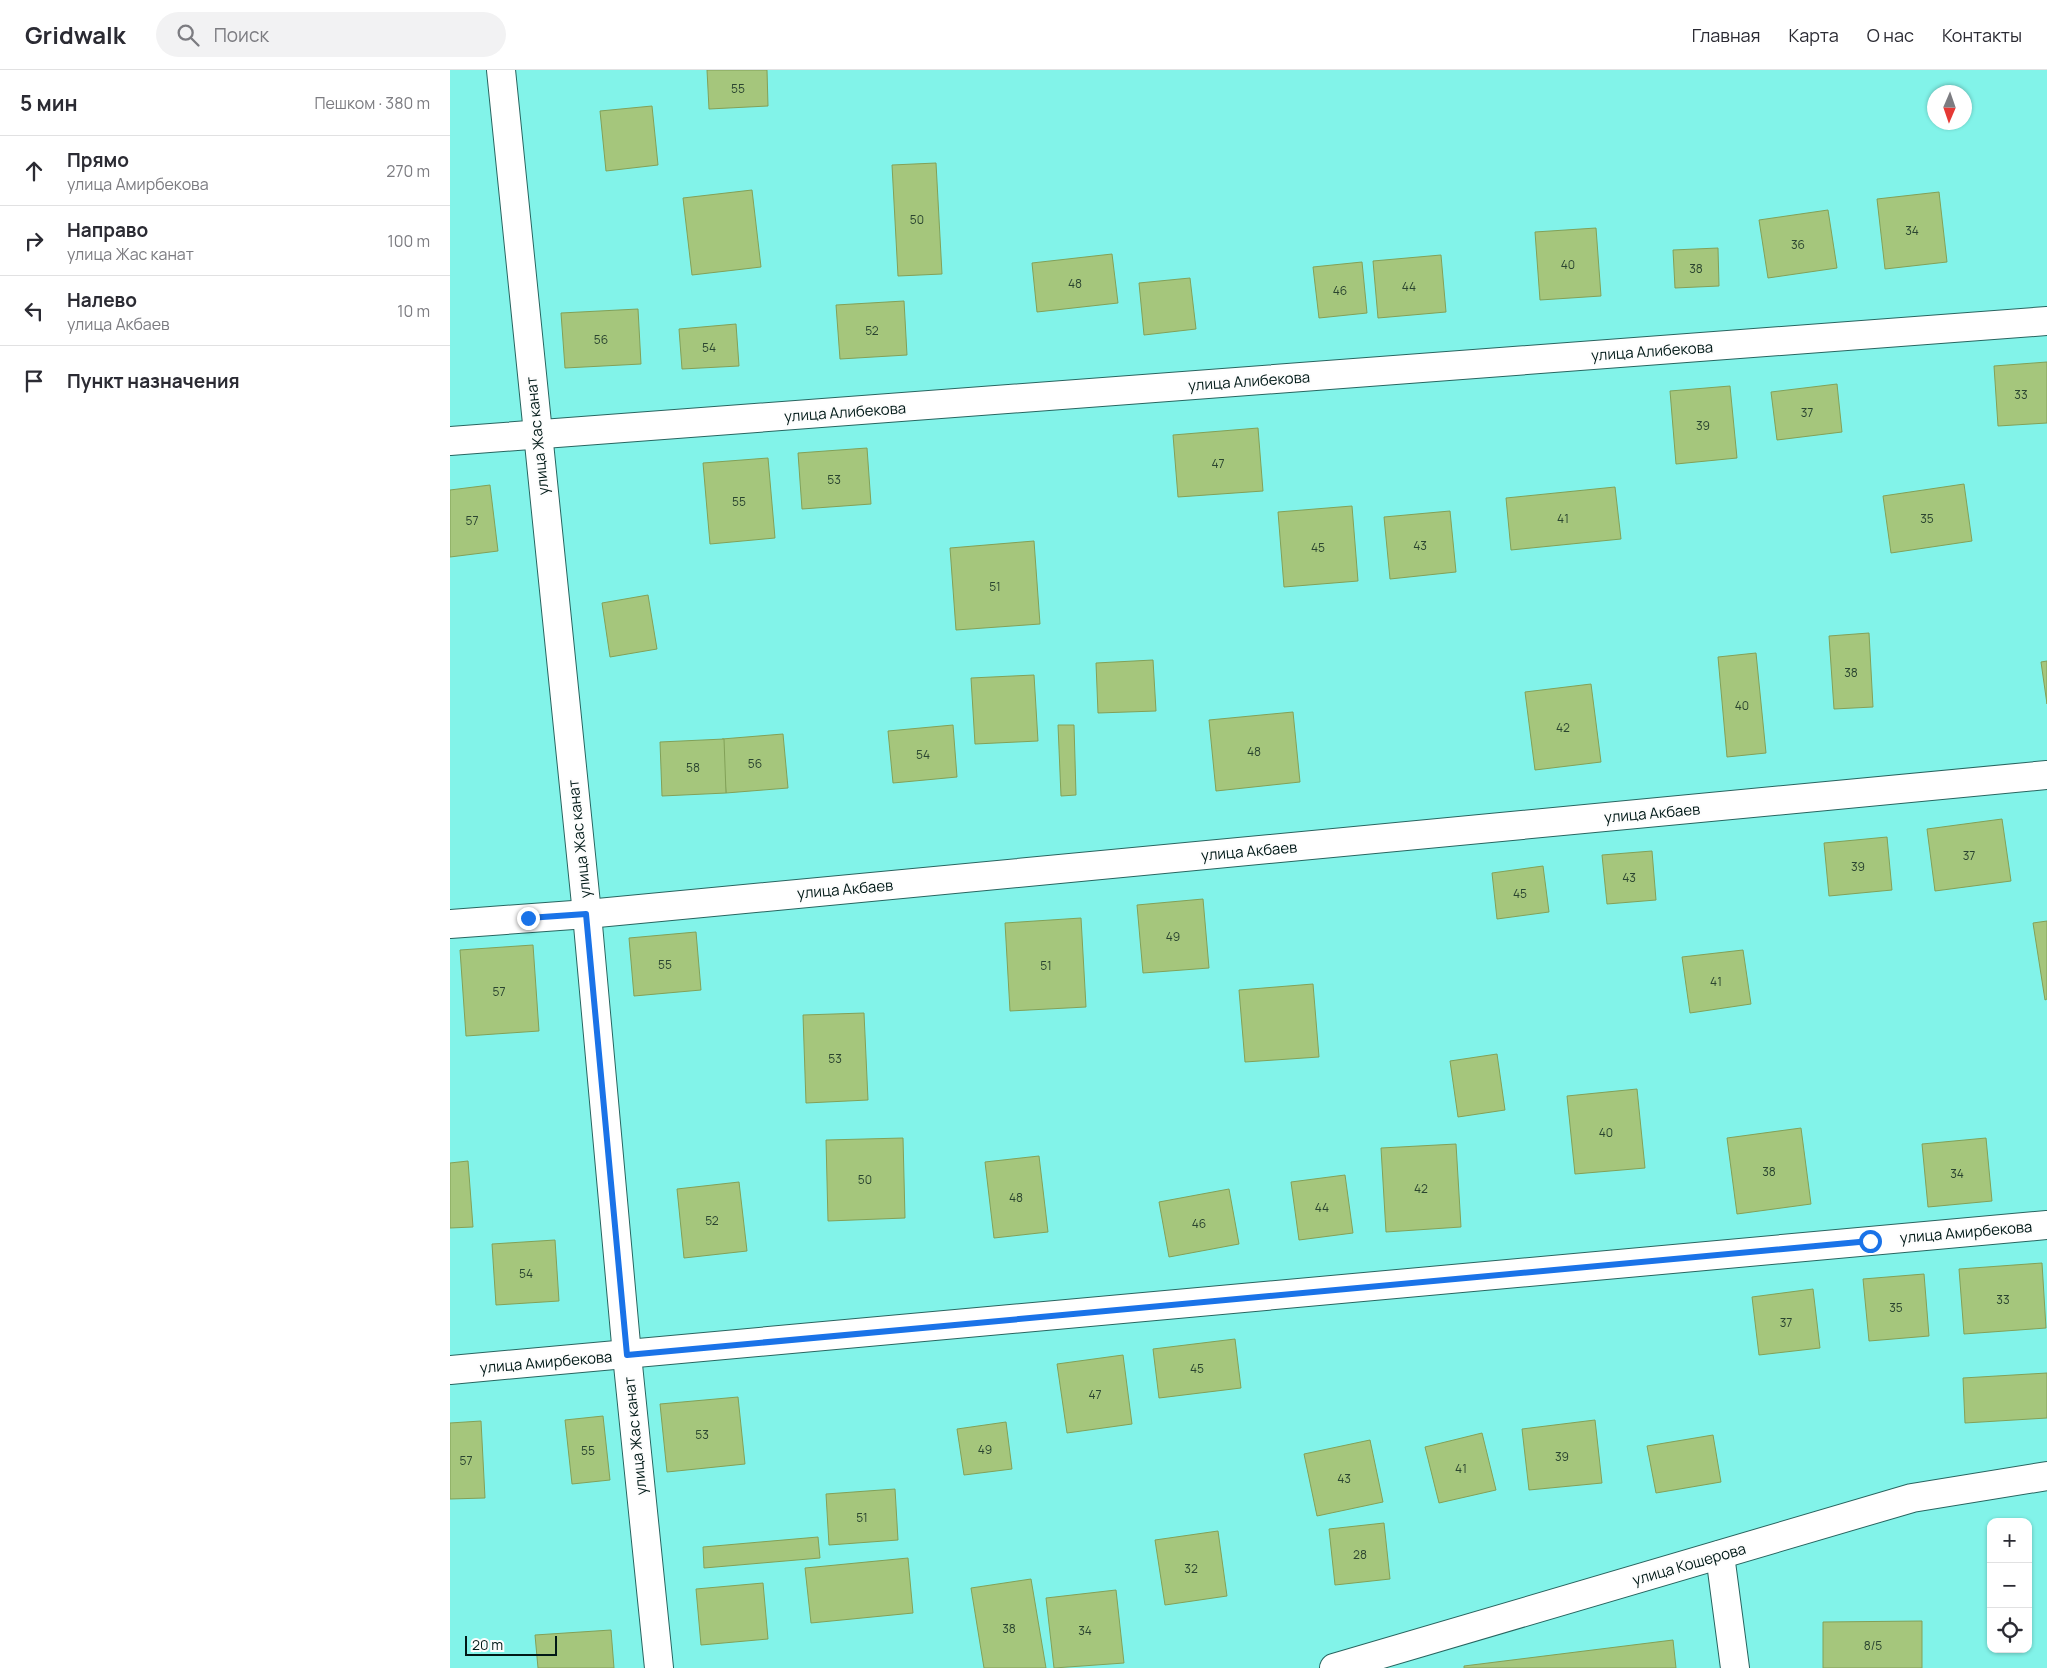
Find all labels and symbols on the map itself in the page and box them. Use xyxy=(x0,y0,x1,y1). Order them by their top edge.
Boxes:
house number: 55 xyxy=(731,80,745,97)
north arrow xyxy=(1927,85,1972,130)
house number: 50 xyxy=(910,211,924,228)
house number: 34 xyxy=(1905,222,1919,239)
house number: 36 xyxy=(1791,236,1805,253)
house number: 40 xyxy=(1561,256,1575,273)
house number: 38 xyxy=(1689,260,1703,277)
house number: 48 xyxy=(1068,275,1082,292)
house number: 44 xyxy=(1402,278,1416,295)
house number: 46 xyxy=(1333,282,1347,299)
house number: 52 xyxy=(865,322,879,339)
house number: 56 xyxy=(594,331,608,348)
street label: улица Алибекова xyxy=(1590,336,1714,366)
house number: 54 xyxy=(702,339,716,356)
street label: улица Алибекова xyxy=(1187,366,1311,396)
street label: улица Жас канат xyxy=(520,375,554,496)
house number: 33 xyxy=(2014,386,2028,403)
street label: улица Алибекова xyxy=(783,397,907,427)
house number: 37 xyxy=(1801,404,1813,421)
house number: 39 xyxy=(1696,417,1710,434)
house number: 47 xyxy=(1211,455,1225,472)
house number: 53 xyxy=(827,471,841,488)
house number: 55 xyxy=(732,493,746,510)
house number: 41 xyxy=(1557,510,1569,527)
house number: 35 xyxy=(1920,510,1934,527)
house number: 57 xyxy=(466,512,478,529)
house number: 43 xyxy=(1413,537,1427,554)
house number: 45 xyxy=(1311,539,1325,556)
house number: 51 xyxy=(989,578,1001,595)
house number: 38 xyxy=(1844,664,1858,681)
house number: 40 xyxy=(1735,697,1749,714)
house number: 42 xyxy=(1556,719,1570,736)
house number: 48 xyxy=(1247,743,1261,760)
house number: 54 xyxy=(916,746,930,763)
house number: 56 xyxy=(748,755,762,772)
house number: 58 xyxy=(686,759,700,776)
street label: улица Жас канат xyxy=(562,778,596,899)
street label: улица Акбаев xyxy=(1603,798,1701,828)
street label: улица Акбаев xyxy=(1200,836,1298,866)
house number: 37 xyxy=(1963,847,1975,864)
house number: 39 xyxy=(1851,858,1865,875)
house number: 43 xyxy=(1622,869,1636,886)
street label: улица Акбаев xyxy=(796,874,894,904)
house number: 45 xyxy=(1513,885,1527,902)
route end xyxy=(517,907,540,930)
house number: 49 xyxy=(1166,928,1180,945)
house number: 55 xyxy=(658,956,672,973)
house number: 51 xyxy=(1040,957,1052,974)
house number: 41 xyxy=(1710,973,1722,990)
house number: 57 xyxy=(493,983,505,1000)
house number: 53 xyxy=(828,1050,842,1067)
house number: 40 xyxy=(1599,1124,1613,1141)
house number: 38 xyxy=(1762,1163,1776,1180)
house number: 34 xyxy=(1950,1165,1964,1182)
house number: 50 xyxy=(858,1171,872,1188)
house number: 42 xyxy=(1414,1180,1428,1197)
house number: 48 xyxy=(1009,1189,1023,1206)
house number: 44 xyxy=(1315,1199,1329,1216)
house number: 52 xyxy=(705,1212,719,1229)
house number: 46 xyxy=(1192,1215,1206,1232)
street label: улица Амирбекова xyxy=(1899,1216,2033,1248)
route start xyxy=(1859,1230,1882,1253)
house number: 54 xyxy=(519,1265,533,1282)
house number: 33 xyxy=(1996,1291,2010,1308)
house number: 35 xyxy=(1889,1299,1903,1316)
house number: 37 xyxy=(1780,1314,1792,1331)
street label: улица Амирбекова xyxy=(479,1346,613,1378)
house number: 45 xyxy=(1190,1360,1204,1377)
street label: улица Жас канат xyxy=(618,1375,652,1496)
house number: 47 xyxy=(1088,1386,1102,1403)
house number: 53 xyxy=(695,1426,709,1443)
house number: 49 xyxy=(978,1441,992,1458)
house number: 55 xyxy=(581,1442,595,1459)
house number: 39 xyxy=(1555,1448,1569,1465)
house number: 57 xyxy=(460,1452,472,1469)
house number: 41 xyxy=(1455,1460,1467,1477)
house number: 43 xyxy=(1337,1470,1351,1487)
house number: 51 xyxy=(856,1509,868,1526)
street label: улица Кошерова xyxy=(1630,1538,1748,1590)
house number: 28 xyxy=(1353,1546,1367,1563)
house number: 32 xyxy=(1184,1560,1198,1577)
house number: 38 xyxy=(1002,1620,1016,1637)
house number: 34 xyxy=(1078,1622,1092,1639)
scale bar xyxy=(465,1633,558,1656)
house number: 8/5 xyxy=(1864,1637,1882,1654)

